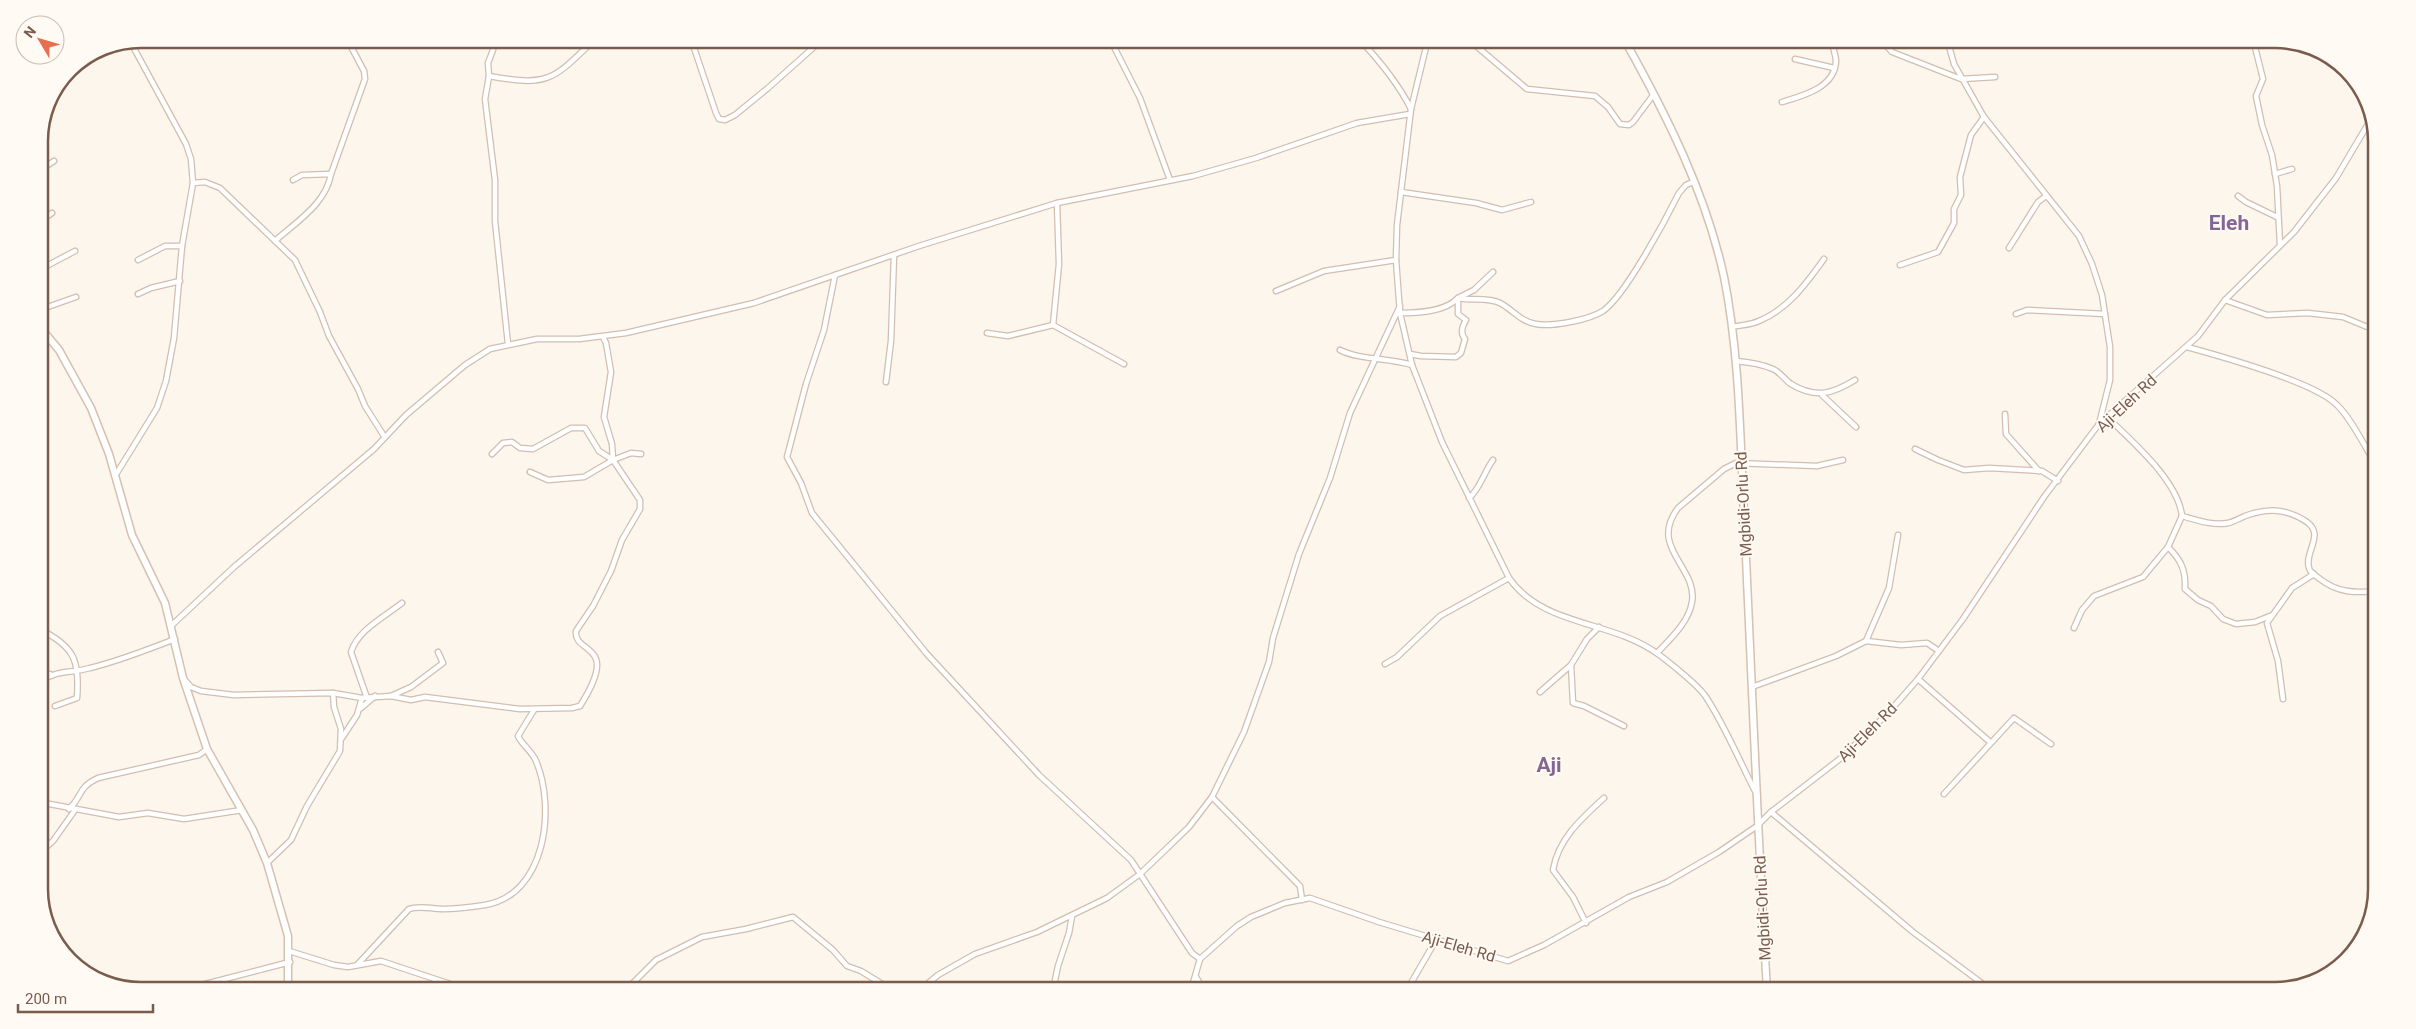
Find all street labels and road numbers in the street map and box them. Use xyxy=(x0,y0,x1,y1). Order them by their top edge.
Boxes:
street label: Aji-Eleh Rd xyxy=(2092,371,2161,436)
street label: Mgbidi-Orlu Rd xyxy=(1731,451,1756,557)
street label: Aji-Eleh Rd xyxy=(1834,699,1901,766)
street label: Mgbidi-Orlu Rd xyxy=(1750,855,1775,961)
street label: Aji-Eleh Rd xyxy=(1420,927,1498,966)

